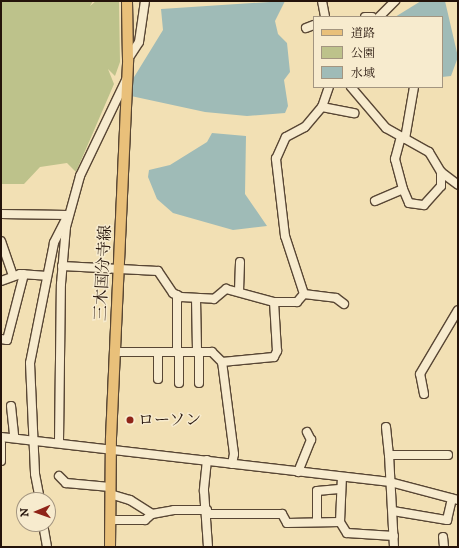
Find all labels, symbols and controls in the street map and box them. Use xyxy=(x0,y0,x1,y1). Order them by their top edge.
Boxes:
legend xyxy=(313,16,443,88)
text: 道路 xyxy=(351,26,375,41)
text: 公園 xyxy=(351,46,375,61)
text: 水域 xyxy=(351,66,375,81)
street label: 三木国分寺線 xyxy=(91,225,115,321)
place label: ローソン xyxy=(138,410,202,430)
marker: ローソン xyxy=(125,415,135,425)
north arrow xyxy=(16,492,56,532)
text: N xyxy=(18,508,32,517)

